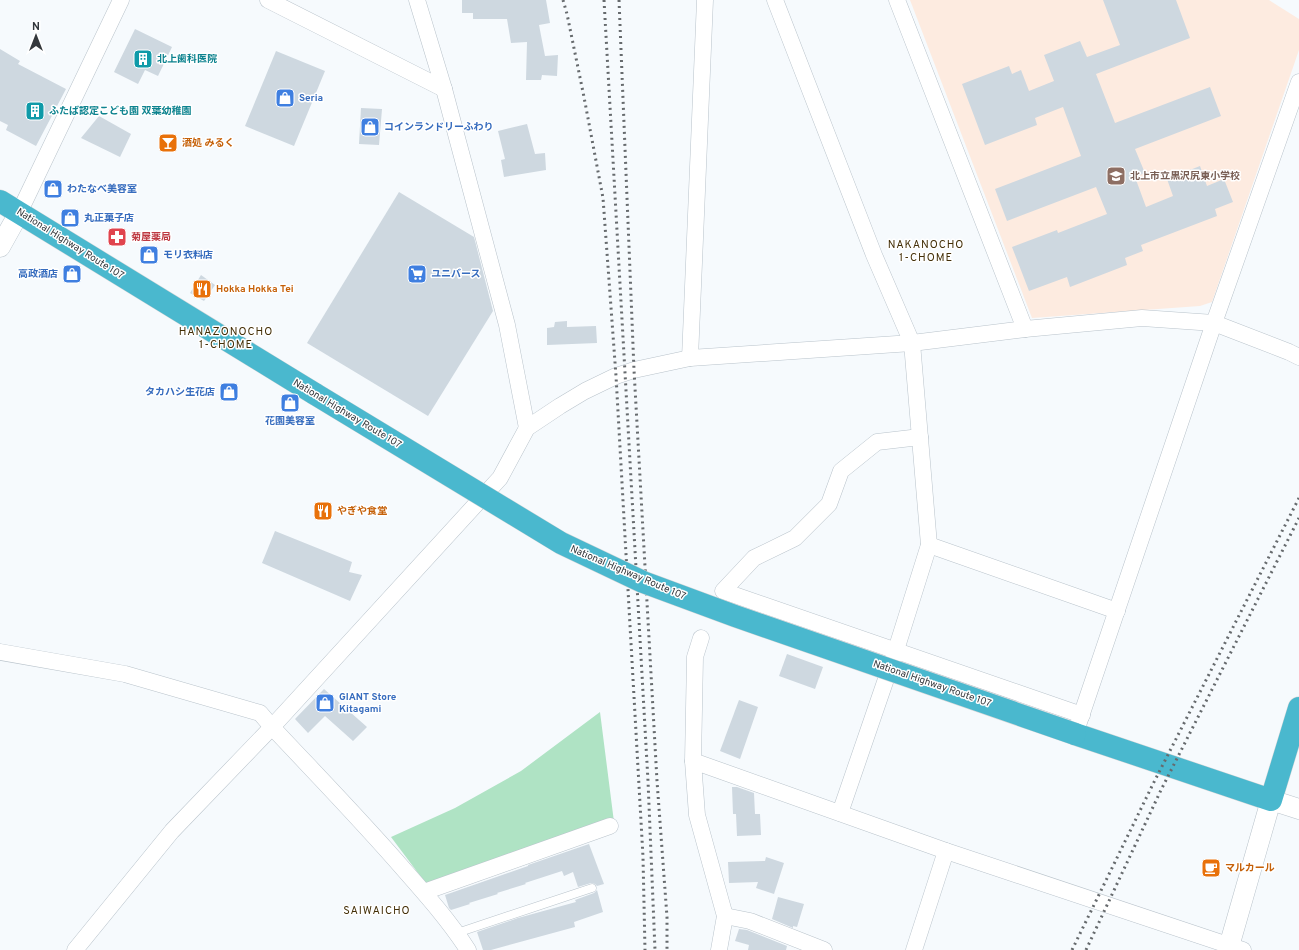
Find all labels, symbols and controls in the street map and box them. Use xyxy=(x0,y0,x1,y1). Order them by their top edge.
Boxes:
north arrow xyxy=(16,16,56,56)
text: N xyxy=(32,20,40,34)
building icon: 北上歯科医院 xyxy=(132,48,154,70)
place label: 北上歯科医院 xyxy=(157,53,217,66)
shop icon: Seria xyxy=(274,87,296,109)
place label: Seria xyxy=(299,92,323,105)
building icon: ふたば認定こども園 双葉幼稚園 xyxy=(24,100,46,122)
place label: ふたば認定こども園 双葉幼稚園 xyxy=(49,105,192,118)
shop icon: コインランドリーふわり xyxy=(359,116,381,138)
place label: コインランドリーふわり xyxy=(384,121,494,134)
bar icon: 酒処 みるく xyxy=(157,132,179,154)
place label: 酒処 みるく xyxy=(182,137,235,150)
school or university icon: 北上市立黒沢尻東小学校 xyxy=(1105,165,1127,187)
place label: 北上市立黒沢尻東小学校 xyxy=(1130,170,1240,183)
shop icon: わたなべ美容室 xyxy=(42,178,64,200)
place label: わたなべ美容室 xyxy=(67,183,137,196)
street label: National Highway Route 107 xyxy=(14,206,126,282)
shop icon: 丸正菓子店 xyxy=(59,207,81,229)
place label: 丸正菓子店 xyxy=(84,212,134,225)
pharmacy icon: 菊屋薬局 xyxy=(106,226,128,248)
place label: 菊屋薬局 xyxy=(131,231,171,244)
district label: NAKANOCHO 1-CHOME xyxy=(888,238,964,265)
shop icon: モリ衣料店 xyxy=(138,244,160,266)
place label: モリ衣料店 xyxy=(163,249,213,262)
shop icon: 高政酒店 xyxy=(61,263,83,285)
supermarket icon: ユニバース xyxy=(406,263,428,285)
place label: 高政酒店 xyxy=(18,268,58,281)
place label: ユニバース xyxy=(431,268,481,281)
restaurant icon: Hokka Hokka Tei xyxy=(191,278,213,300)
place label: Hokka Hokka Tei xyxy=(216,283,294,296)
district label: HANAZONOCHO 1-CHOME xyxy=(179,325,273,352)
street label: National Highway Route 107 xyxy=(290,376,404,452)
shop icon: タカハシ生花店 xyxy=(218,381,240,403)
place label: タカハシ生花店 xyxy=(145,386,215,399)
shop icon: 花園美容室 xyxy=(279,392,301,414)
place label: 花園美容室 xyxy=(265,415,315,428)
restaurant icon: やぎや食堂 xyxy=(312,500,334,522)
place label: やぎや食堂 xyxy=(337,505,387,518)
street label: National Highway Route 107 xyxy=(568,543,688,603)
street label: National Highway Route 107 xyxy=(871,658,993,710)
place label: GIANT Store Kitagami xyxy=(339,691,397,716)
shop icon: GIANT Store Kitagami xyxy=(314,692,336,714)
cafe icon: マルカール xyxy=(1200,857,1222,879)
place label: マルカール xyxy=(1225,862,1275,875)
district label: SAIWAICHO xyxy=(343,904,411,918)

